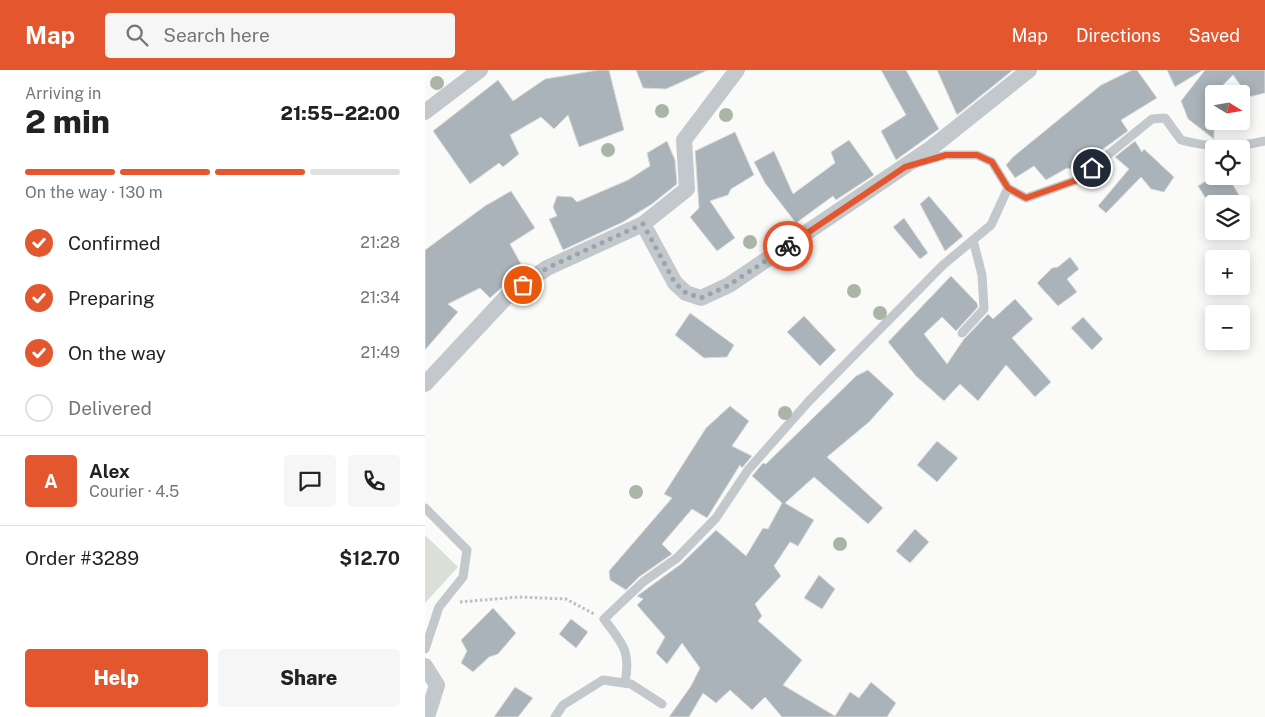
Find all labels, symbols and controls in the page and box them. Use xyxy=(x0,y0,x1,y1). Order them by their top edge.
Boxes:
search box xyxy=(105,13,455,58)
text: Map xyxy=(25,21,75,49)
icon: search xyxy=(123,21,151,49)
text: Search here xyxy=(163,24,270,46)
text: Map xyxy=(1011,25,1048,46)
text: Directions xyxy=(1076,25,1161,46)
text: Saved xyxy=(1189,25,1240,46)
text: Arriving in xyxy=(25,84,101,103)
north arrow xyxy=(1205,85,1250,130)
map controls xyxy=(1205,85,1250,350)
text: 21:55–22:00 xyxy=(281,102,400,124)
text: 2 min xyxy=(25,103,110,140)
button: locate xyxy=(1205,140,1250,185)
pin xyxy=(1071,147,1113,189)
icon: home xyxy=(1078,154,1106,182)
text: On the way · 130 m xyxy=(25,183,163,202)
button: layers xyxy=(1205,195,1250,240)
courier xyxy=(763,221,813,271)
icon: check xyxy=(25,229,53,257)
text: Confirmed xyxy=(68,232,161,254)
icon: bike xyxy=(774,232,802,260)
text: 21:28 xyxy=(360,233,400,252)
button: + xyxy=(1205,250,1250,295)
pin xyxy=(502,264,544,306)
icon: bag xyxy=(509,271,537,299)
icon: check xyxy=(25,284,53,312)
text: Preparing xyxy=(68,287,155,309)
text: 21:34 xyxy=(360,288,400,307)
button: − xyxy=(1205,305,1250,350)
icon: check xyxy=(25,339,53,367)
text: On the way xyxy=(68,342,166,364)
text: 21:49 xyxy=(360,343,400,362)
text: Delivered xyxy=(68,397,152,419)
button: chat xyxy=(284,455,336,507)
button: phone xyxy=(348,455,400,507)
text: Alex xyxy=(89,460,130,482)
text: A xyxy=(44,470,58,492)
text: Courier · 4.5 xyxy=(89,482,179,501)
text: Order #3289 xyxy=(25,547,139,569)
text: $12.70 xyxy=(339,547,400,569)
button: Help xyxy=(25,649,208,707)
button: Share xyxy=(218,649,400,707)

